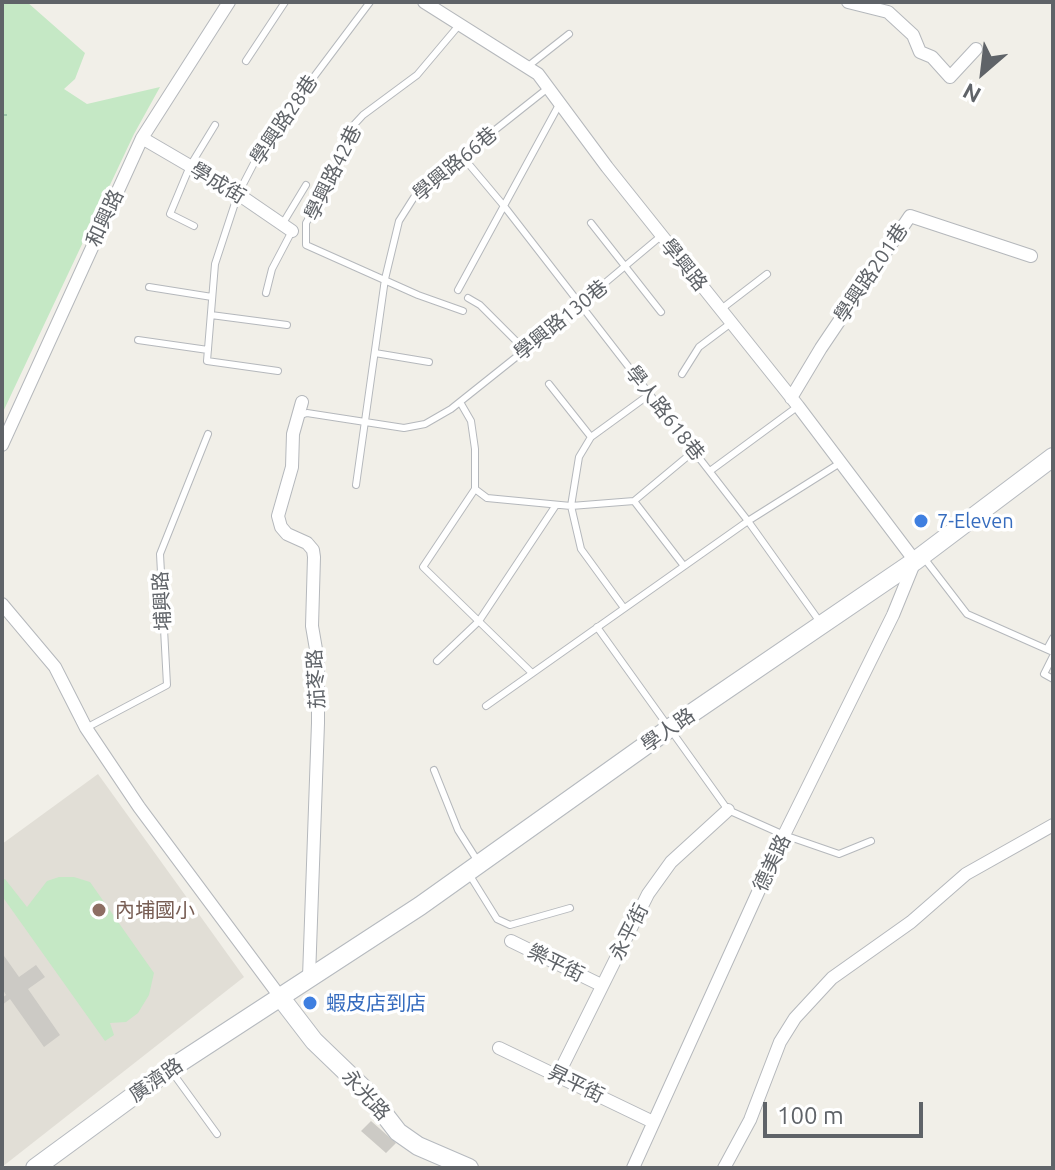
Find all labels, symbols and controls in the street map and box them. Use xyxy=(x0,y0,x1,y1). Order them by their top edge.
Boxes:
north arrow xyxy=(943,32,1023,112)
street label: 學興路28巷 xyxy=(245,71,323,169)
text: N xyxy=(958,79,985,109)
street label: 學興路42巷 xyxy=(300,122,366,224)
street label: 學興路66巷 xyxy=(408,122,502,206)
street label: 學成街 xyxy=(186,157,250,209)
street label: 和興路 xyxy=(81,186,129,250)
street label: 學興路201巷 xyxy=(829,219,913,327)
street label: 學興路 xyxy=(656,234,712,296)
street label: 學興路130巷 xyxy=(509,275,613,365)
street label: 學人路618巷 xyxy=(621,361,709,465)
place label: 7-Eleven xyxy=(937,509,1014,533)
marker: 7-Eleven xyxy=(912,512,930,530)
street label: 埔興路 xyxy=(148,570,176,632)
street label: 茄苳路 xyxy=(302,648,330,710)
street label: 學人路 xyxy=(637,703,699,757)
street label: 德美路 xyxy=(748,831,796,895)
place label: 內埔國小 xyxy=(115,898,195,922)
street label: 永平街 xyxy=(605,900,653,964)
marker: 內埔國小 xyxy=(90,901,108,919)
street label: 樂平街 xyxy=(524,939,588,987)
place label: 蝦皮店到店 xyxy=(326,991,426,1015)
marker: 蝦皮店到店 xyxy=(301,994,319,1012)
street label: 廣濟路 xyxy=(125,1053,187,1107)
street label: 昇平街 xyxy=(544,1060,608,1108)
street label: 永光路 xyxy=(337,1065,395,1125)
scale bar xyxy=(767,1086,927,1136)
text: 100 m xyxy=(777,1102,844,1129)

